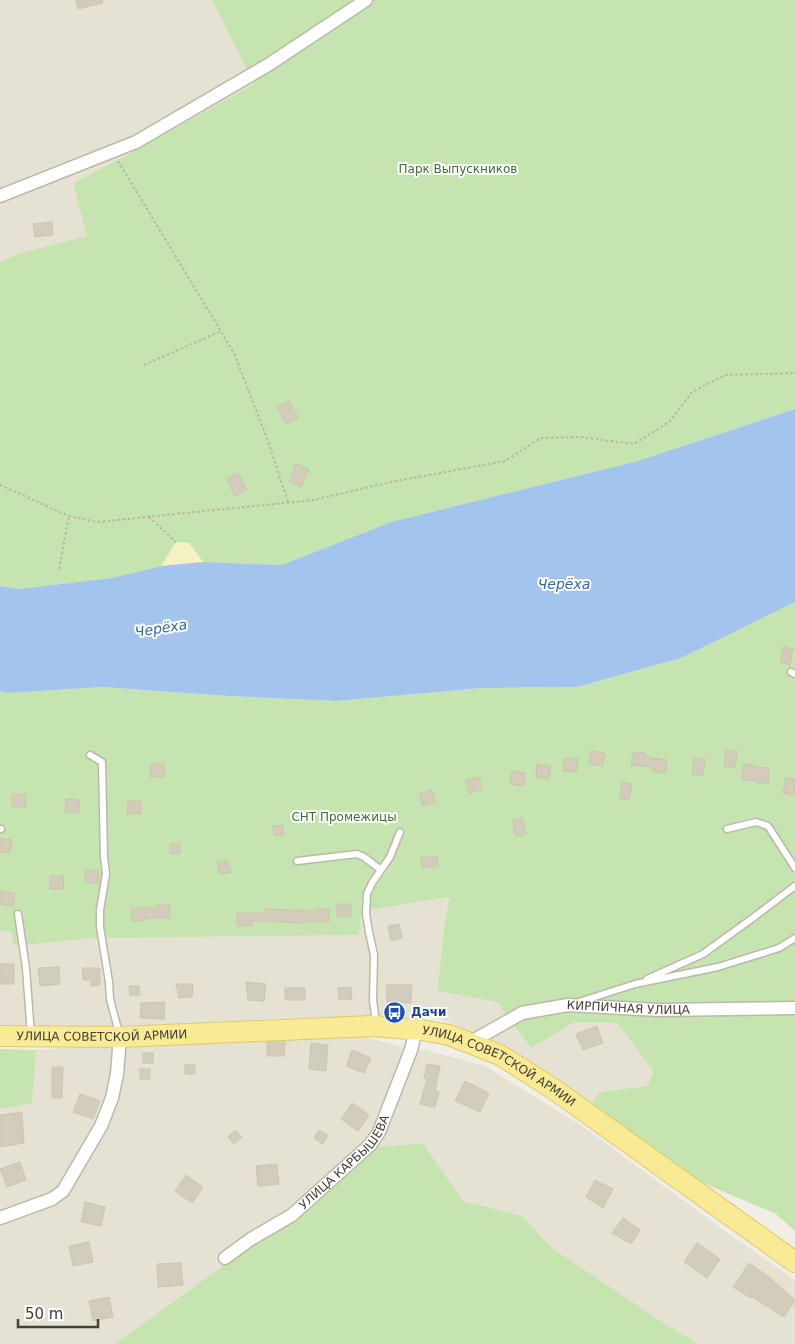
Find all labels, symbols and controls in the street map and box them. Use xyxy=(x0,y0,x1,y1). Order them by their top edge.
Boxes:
park label: Парк Выпускников xyxy=(399,162,517,176)
water label: Черёха xyxy=(538,576,590,592)
water label: Черёха xyxy=(134,616,188,640)
park label: СНТ Промежицы xyxy=(291,810,397,824)
street label: КИРПИЧНАЯ УЛИЦА xyxy=(566,998,691,1017)
bus stop icon: Дачи xyxy=(383,1000,407,1024)
place label: Дачи xyxy=(411,1005,446,1019)
street label: УЛИЦА СОВЕТСКОЙ АРМИИ xyxy=(421,1023,578,1109)
street label: УЛИЦА СОВЕТСКОЙ АРМИИ xyxy=(17,1027,188,1044)
street label: УЛИЦА КАРБЫШЕВА xyxy=(296,1112,392,1212)
scale bar xyxy=(18,1296,98,1328)
text: 50 m xyxy=(25,1305,63,1323)

